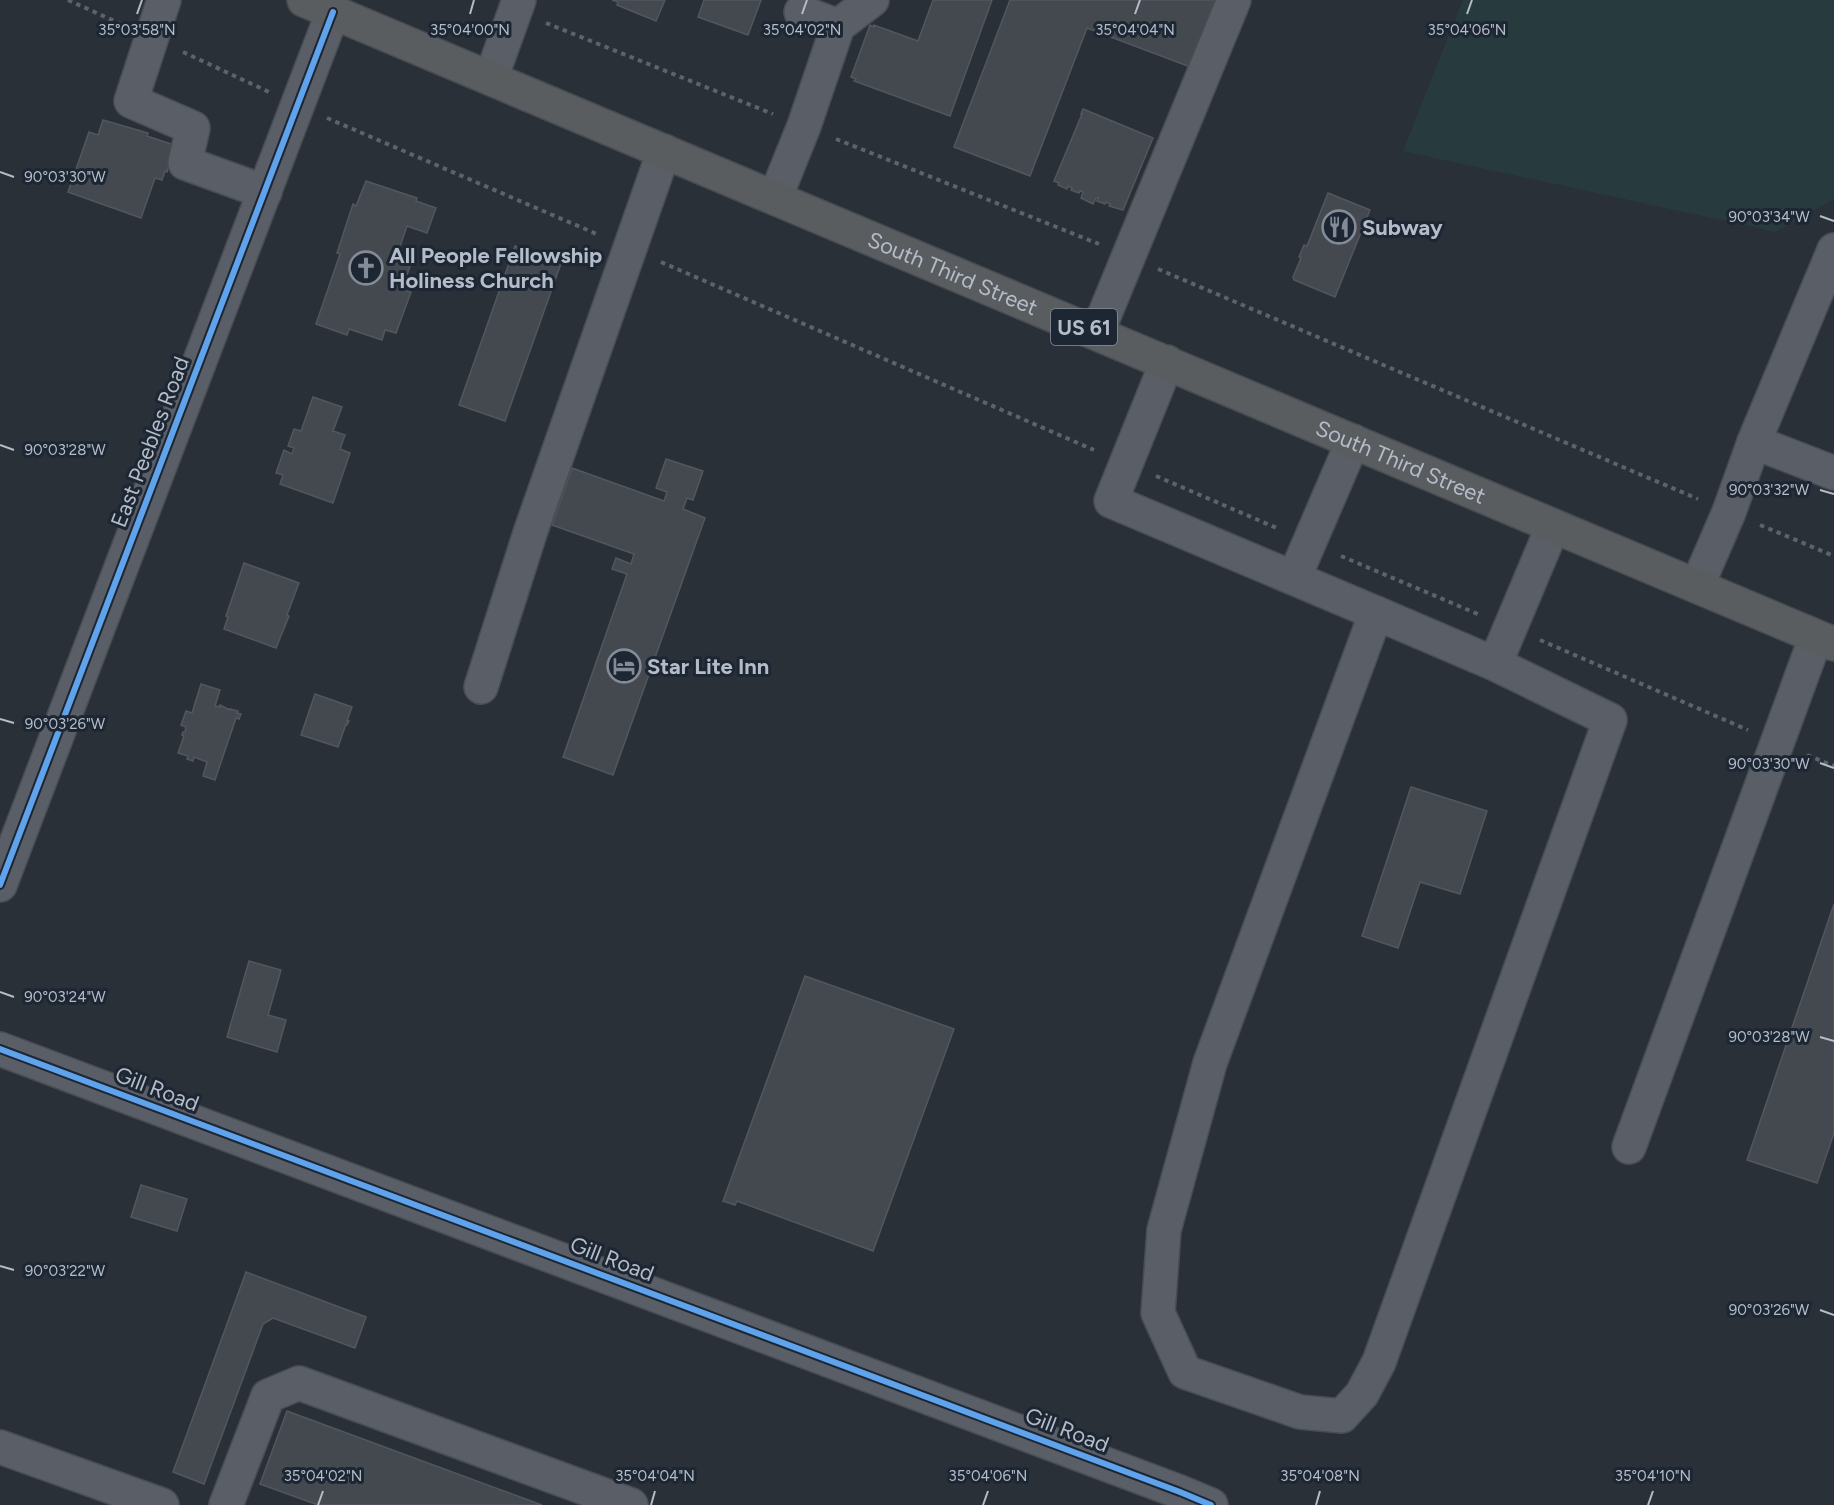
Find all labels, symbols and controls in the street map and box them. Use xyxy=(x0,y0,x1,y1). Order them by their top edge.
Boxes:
text: 35°03'58"N xyxy=(98,21,176,39)
text: 35°04'00"N xyxy=(430,21,510,39)
text: 35°04'02"N xyxy=(763,21,841,39)
text: 35°04'04"N xyxy=(1095,21,1175,39)
text: 35°04'06"N xyxy=(1428,21,1506,39)
text: 90°03'30"W xyxy=(24,168,106,186)
text: 90°03'34"W xyxy=(1728,208,1810,226)
restaurant icon: Subway xyxy=(1321,209,1357,245)
place label: Subway xyxy=(1362,214,1443,241)
street label: South Third Street xyxy=(864,225,1042,321)
place label: All People Fellowship Holiness Church xyxy=(389,242,602,294)
church icon: All People Fellowship Holiness Church xyxy=(348,250,384,286)
road number: US 61 xyxy=(1051,309,1117,345)
street label: East Peebles Road xyxy=(105,353,195,531)
street label: South Third Street xyxy=(1312,414,1490,509)
text: 90°03'28"W xyxy=(24,441,106,459)
text: 90°03'32"W xyxy=(1729,481,1810,499)
hotel icon: Star Lite Inn xyxy=(606,648,642,684)
place label: Star Lite Inn xyxy=(647,653,769,680)
text: 90°03'26"W xyxy=(25,715,106,733)
text: 90°03'30"W xyxy=(1728,755,1810,773)
text: 90°03'24"W xyxy=(24,988,106,1006)
text: 90°03'28"W xyxy=(1728,1028,1810,1046)
street label: Gill Road xyxy=(111,1061,203,1117)
street label: Gill Road xyxy=(566,1231,658,1287)
text: 90°03'22"W xyxy=(25,1262,106,1280)
text: 90°03'26"W xyxy=(1729,1301,1810,1319)
street label: Gill Road xyxy=(1021,1402,1113,1458)
text: 35°04'02"N xyxy=(284,1467,362,1485)
text: 35°04'04"N xyxy=(615,1467,695,1485)
text: 35°04'06"N xyxy=(949,1467,1027,1485)
text: 35°04'08"N xyxy=(1280,1467,1360,1485)
text: 35°04'10"N xyxy=(1615,1467,1691,1485)

